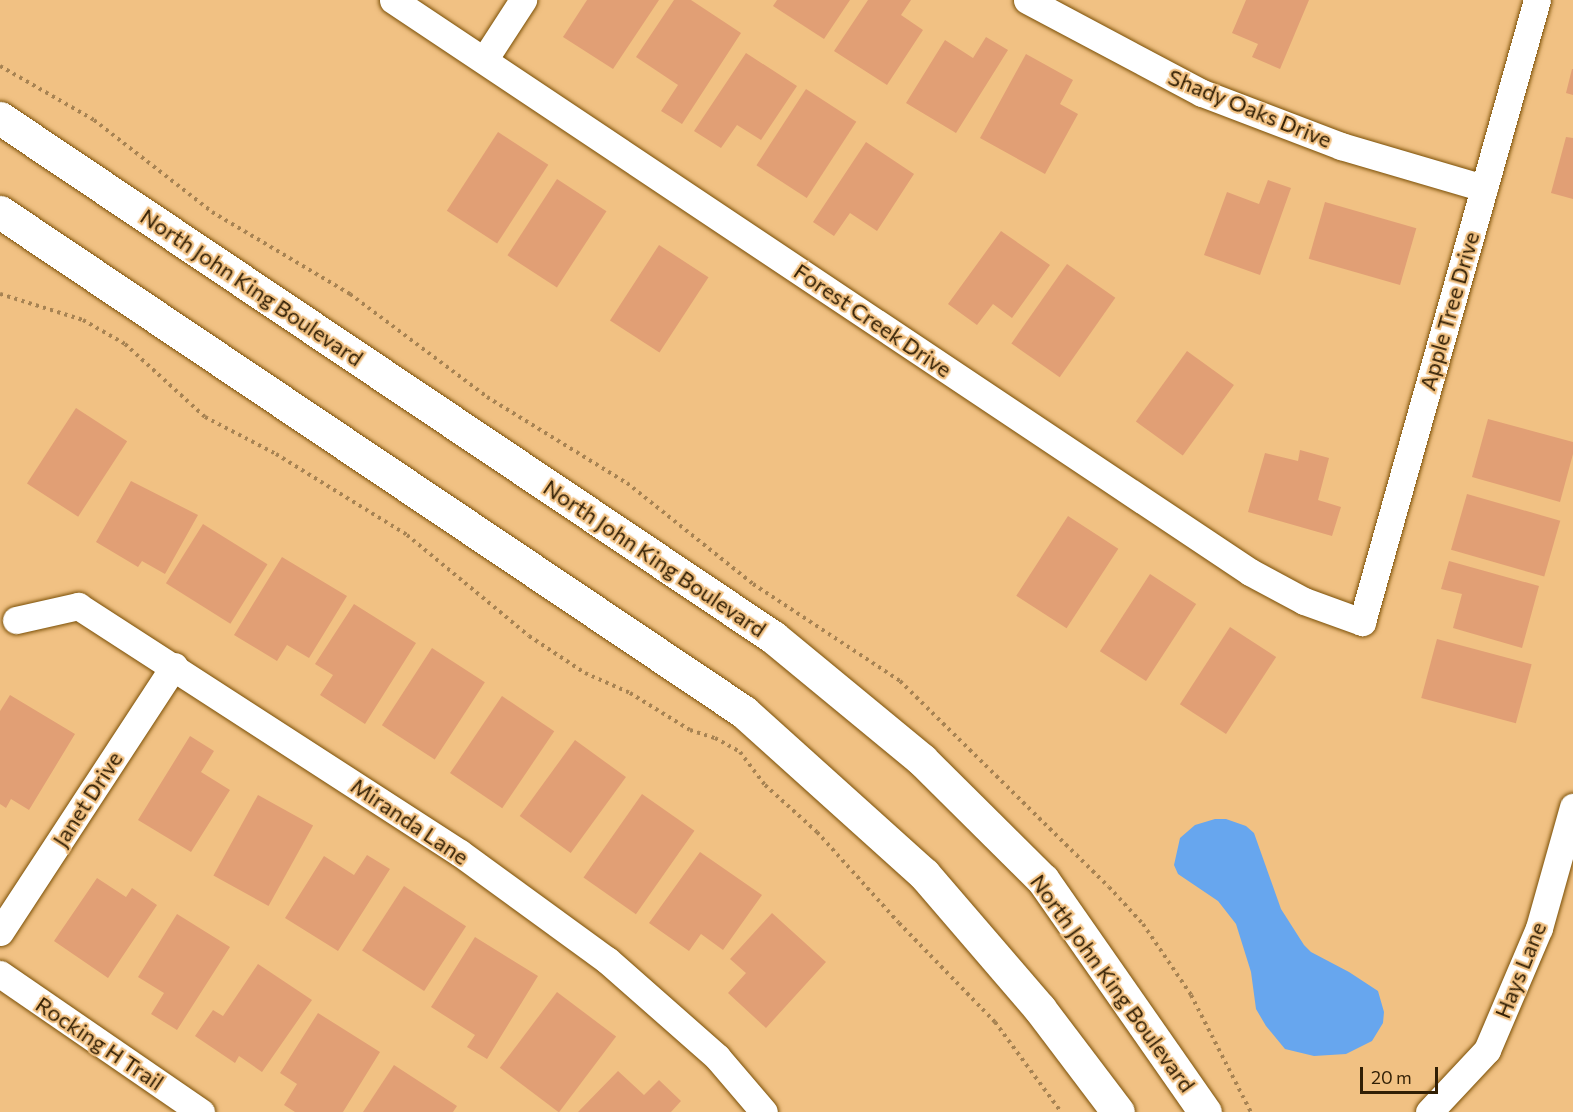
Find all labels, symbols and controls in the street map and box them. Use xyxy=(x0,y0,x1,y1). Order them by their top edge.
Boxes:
street label: Shady Oaks Drive xyxy=(1164,63,1336,153)
street label: North John King Boulevard xyxy=(136,203,368,371)
street label: Apple Tree Drive xyxy=(1414,229,1484,393)
street label: Forest Creek Drive xyxy=(789,257,957,383)
street label: North John King Boulevard xyxy=(539,474,771,642)
street label: Janet Drive xyxy=(46,746,128,852)
street label: Miranda Lane xyxy=(346,772,474,870)
street label: North John King Boulevard xyxy=(1025,869,1201,1097)
street label: Hays Lane xyxy=(1489,918,1551,1022)
street label: Rocking H Trail xyxy=(31,990,169,1096)
scale bar xyxy=(1363,1055,1441,1093)
text: 20 m xyxy=(1371,1066,1412,1088)

